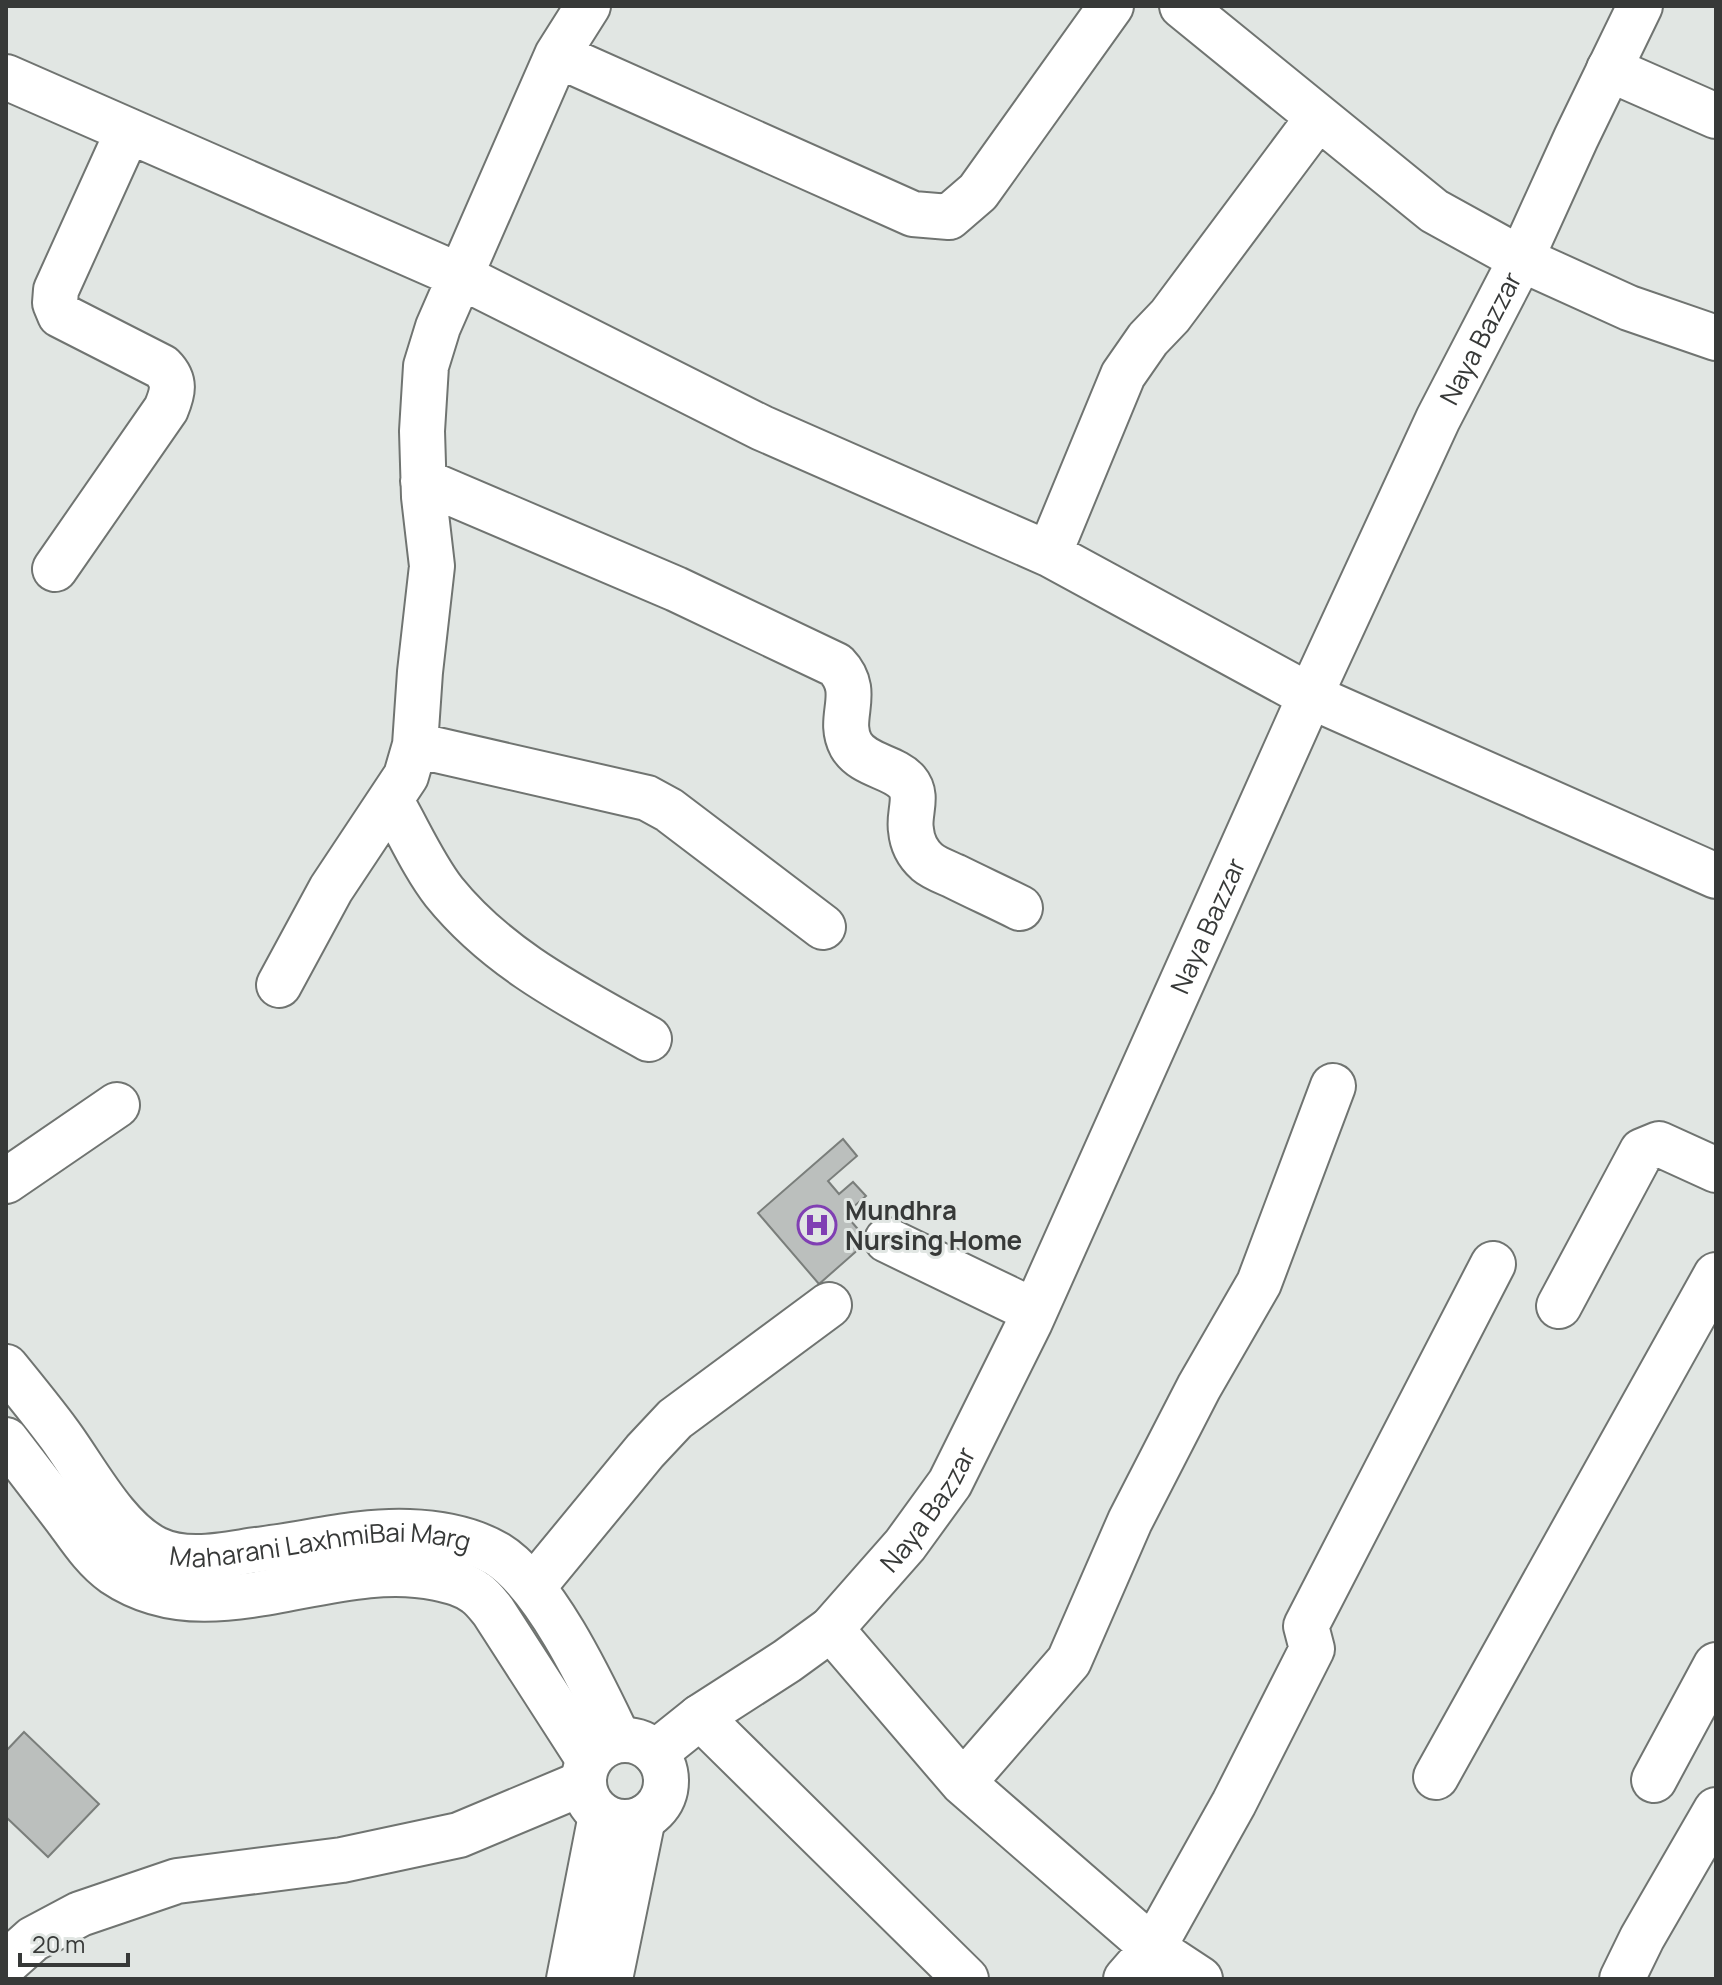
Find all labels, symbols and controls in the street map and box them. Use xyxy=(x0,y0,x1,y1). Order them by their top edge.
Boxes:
street label: Naya Bazzar xyxy=(1431,265,1529,411)
street label: Naya Bazzar xyxy=(1161,852,1253,999)
place label: Mundhra Nursing Home xyxy=(845,1192,1022,1258)
hospital icon: Mundhra Nursing Home xyxy=(796,1204,838,1246)
street label: Naya Bazzar xyxy=(872,1440,983,1580)
street label: Maharani LaxhmiBai Marg xyxy=(167,1514,475,1575)
scale bar xyxy=(20,1917,128,1967)
text: 20 m xyxy=(32,1927,85,1960)

